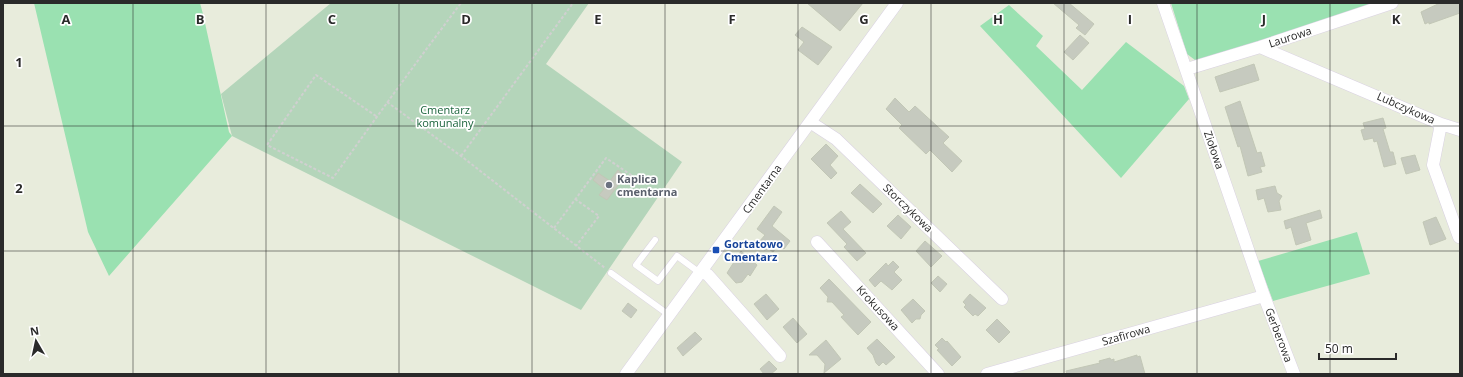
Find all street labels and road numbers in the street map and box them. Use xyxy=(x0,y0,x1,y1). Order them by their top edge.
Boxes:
street label: Laurowa xyxy=(1266,23,1313,51)
street label: Lubczykowa xyxy=(1375,88,1438,127)
street label: Ziołowa xyxy=(1201,129,1228,171)
street label: Cmentarna xyxy=(739,161,785,216)
street label: Storczykowa xyxy=(880,180,937,235)
street label: Krokusowa xyxy=(853,282,903,334)
street label: Gerberowa xyxy=(1262,305,1297,364)
street label: Szafirowa xyxy=(1100,320,1152,349)

